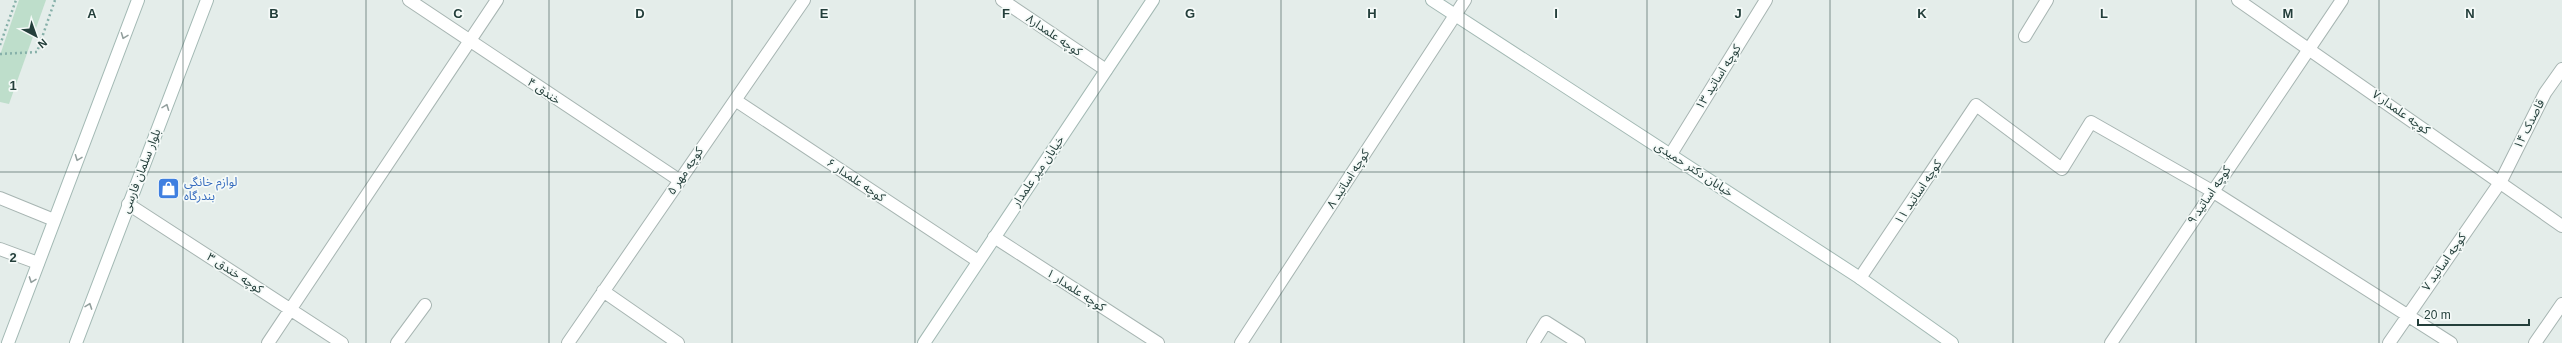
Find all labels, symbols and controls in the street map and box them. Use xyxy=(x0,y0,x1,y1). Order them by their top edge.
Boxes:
text: A xyxy=(87,6,97,21)
text: B xyxy=(269,6,279,21)
text: C xyxy=(453,6,463,21)
text: D xyxy=(635,6,645,21)
text: E xyxy=(820,6,829,21)
text: F xyxy=(1002,6,1010,21)
text: G xyxy=(1185,6,1195,21)
text: H xyxy=(1367,6,1377,21)
text: I xyxy=(1554,6,1558,21)
text: J xyxy=(1734,6,1742,21)
text: K xyxy=(1917,6,1927,21)
text: L xyxy=(2100,6,2108,21)
text: M xyxy=(2283,6,2293,21)
text: N xyxy=(2465,6,2475,21)
street label: کوچه علمدار۸ xyxy=(1023,11,1085,60)
north arrow xyxy=(16,16,56,56)
one-way arrow xyxy=(120,33,128,40)
text: N xyxy=(36,36,49,51)
street label: کوچه اساتید ۱۳ xyxy=(1692,41,1745,113)
street label: خندق ۴ xyxy=(525,75,563,107)
text: 1 xyxy=(9,78,17,93)
street label: کوچه علمدار ۷ xyxy=(2369,87,2433,138)
street label: قاصدک ۱۴ xyxy=(2511,97,2547,151)
one-way arrow xyxy=(161,103,169,110)
street label: بلوار سلمان فارسی xyxy=(118,127,164,215)
street label: خیابان میر علمدار xyxy=(1009,133,1067,210)
street label: خیابان دکتر حمیدی xyxy=(1652,138,1736,200)
street label: کوچه مهر ۵ xyxy=(664,144,707,198)
street label: کوچه اساتید ۸ xyxy=(1324,146,1374,212)
one-way arrow xyxy=(74,154,82,161)
street label: کوچه علمدار ۶ xyxy=(824,155,889,206)
street label: کوچه اساتید ۱۱ xyxy=(1891,156,1946,227)
street label: کوچه اساتید ۹ xyxy=(2184,162,2235,227)
place label: لوازم خانگی بندرگاه xyxy=(184,175,237,203)
shop icon: لوازم خانگی بندرگاه xyxy=(155,176,181,202)
street label: کوچه اساتید ۷ xyxy=(2419,230,2470,294)
text: 2 xyxy=(9,250,17,265)
street label: کوچه خندق ۳ xyxy=(204,250,266,298)
street label: کوچه علمدار ۱ xyxy=(1043,266,1109,316)
one-way arrow xyxy=(28,276,36,283)
scale bar xyxy=(2418,301,2529,327)
one-way arrow xyxy=(85,303,93,310)
text: 20 m xyxy=(2424,308,2451,322)

